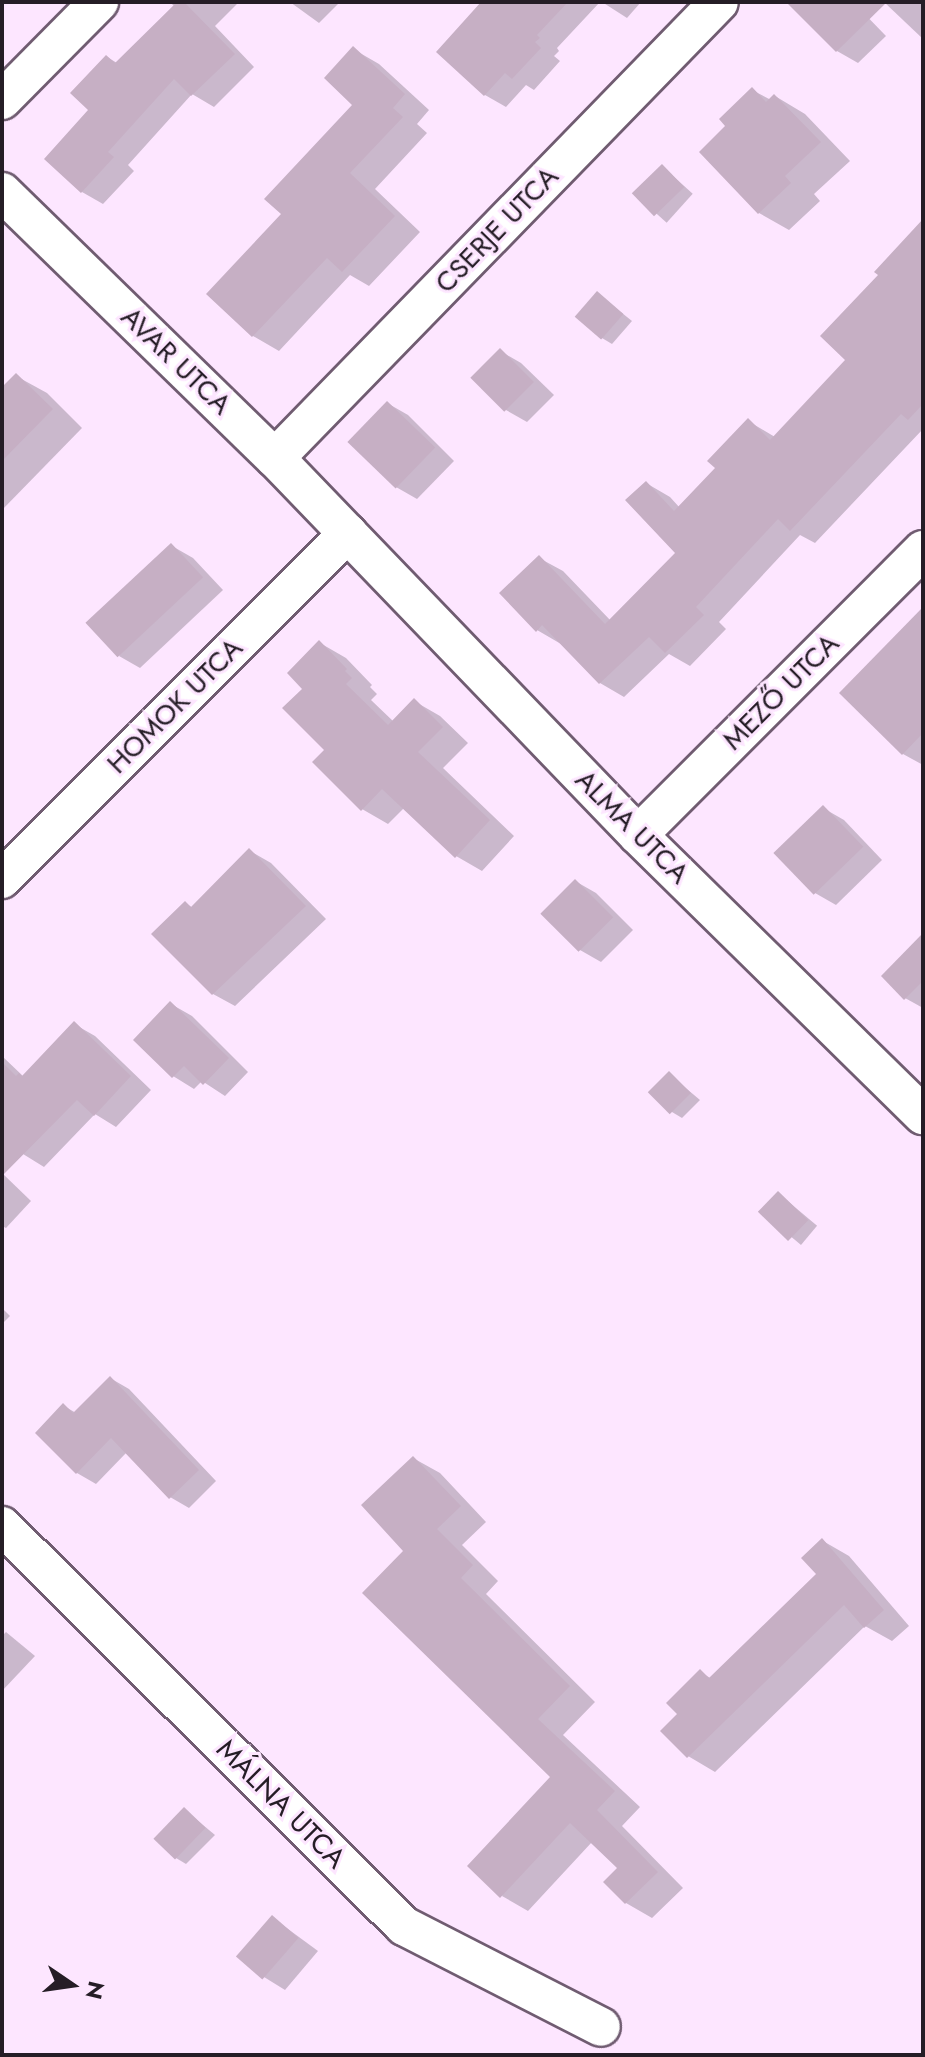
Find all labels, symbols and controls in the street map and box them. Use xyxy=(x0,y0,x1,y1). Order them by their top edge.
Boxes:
street label: CSERJE UTCA xyxy=(428,160,566,300)
street label: AVAR UTCA xyxy=(114,300,238,422)
street label: MEZŐ UTCA xyxy=(716,627,846,757)
street label: HOMOK UTCA xyxy=(100,631,250,781)
street label: ALMA UTCA xyxy=(568,763,696,891)
street label: MÁLNA UTCA xyxy=(209,1732,353,1876)
north arrow xyxy=(32,1945,112,2025)
text: N xyxy=(78,1978,113,2003)

